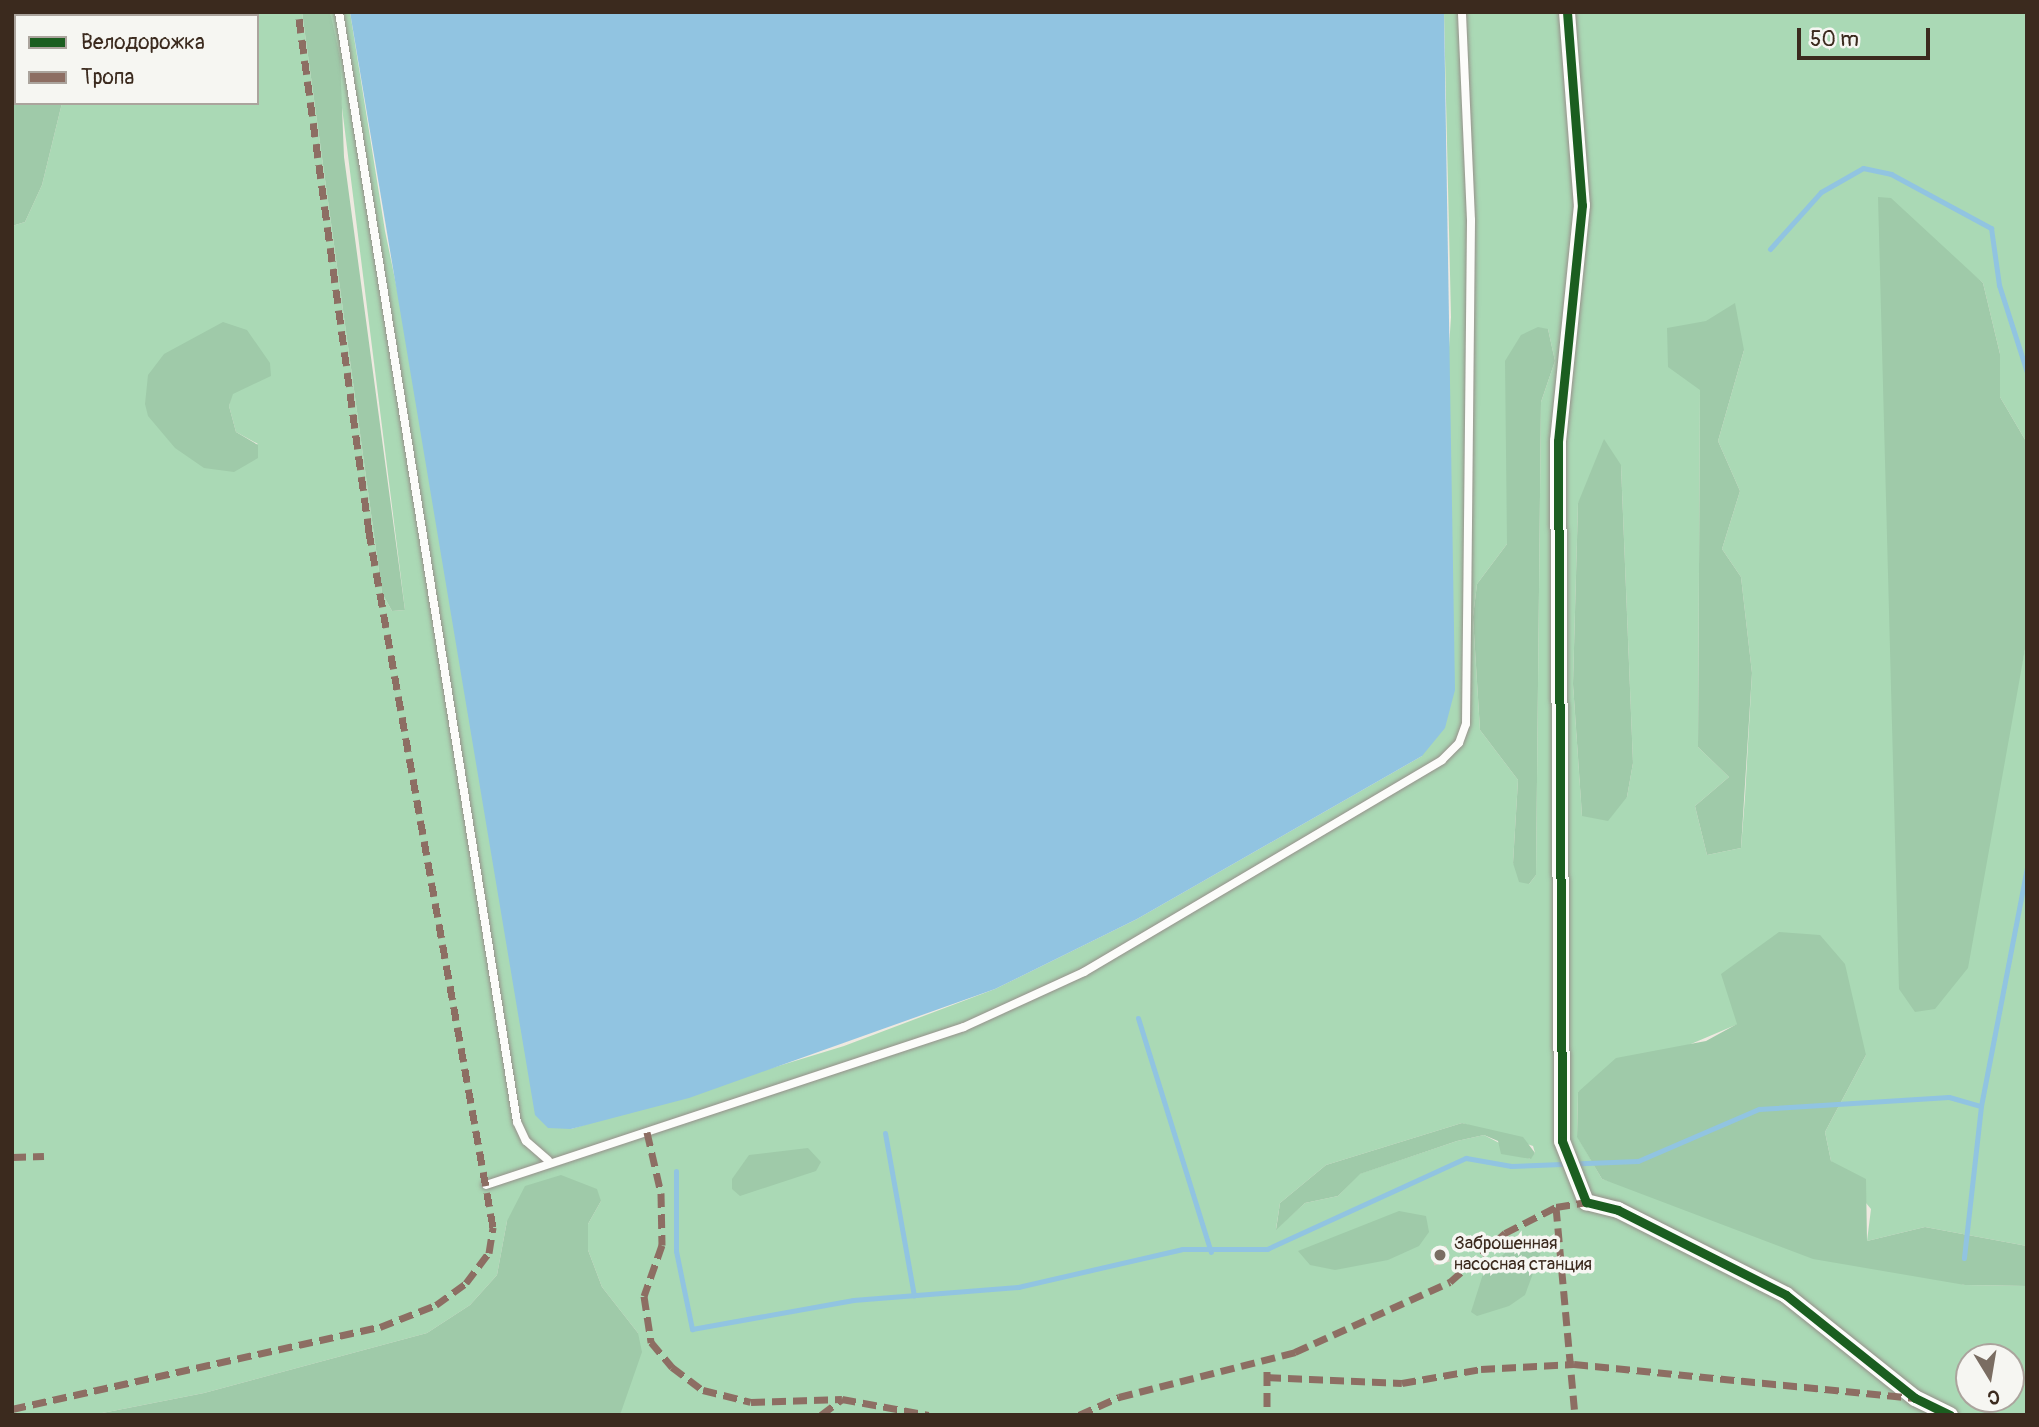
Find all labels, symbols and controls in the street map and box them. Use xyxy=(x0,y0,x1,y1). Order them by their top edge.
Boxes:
legend xyxy=(14,14,259,105)
scale bar xyxy=(1801,14,1934,58)
text: 50 m xyxy=(1810,26,1859,53)
text: Велодорожка xyxy=(81,29,205,56)
text: Тропа xyxy=(81,64,134,91)
place label: Заброшенная насосная станция xyxy=(1454,1234,1592,1276)
marker: Заброшенная насосная станция xyxy=(1432,1247,1448,1263)
north arrow xyxy=(1955,1343,2025,1413)
text: С xyxy=(1986,1384,2002,1410)

